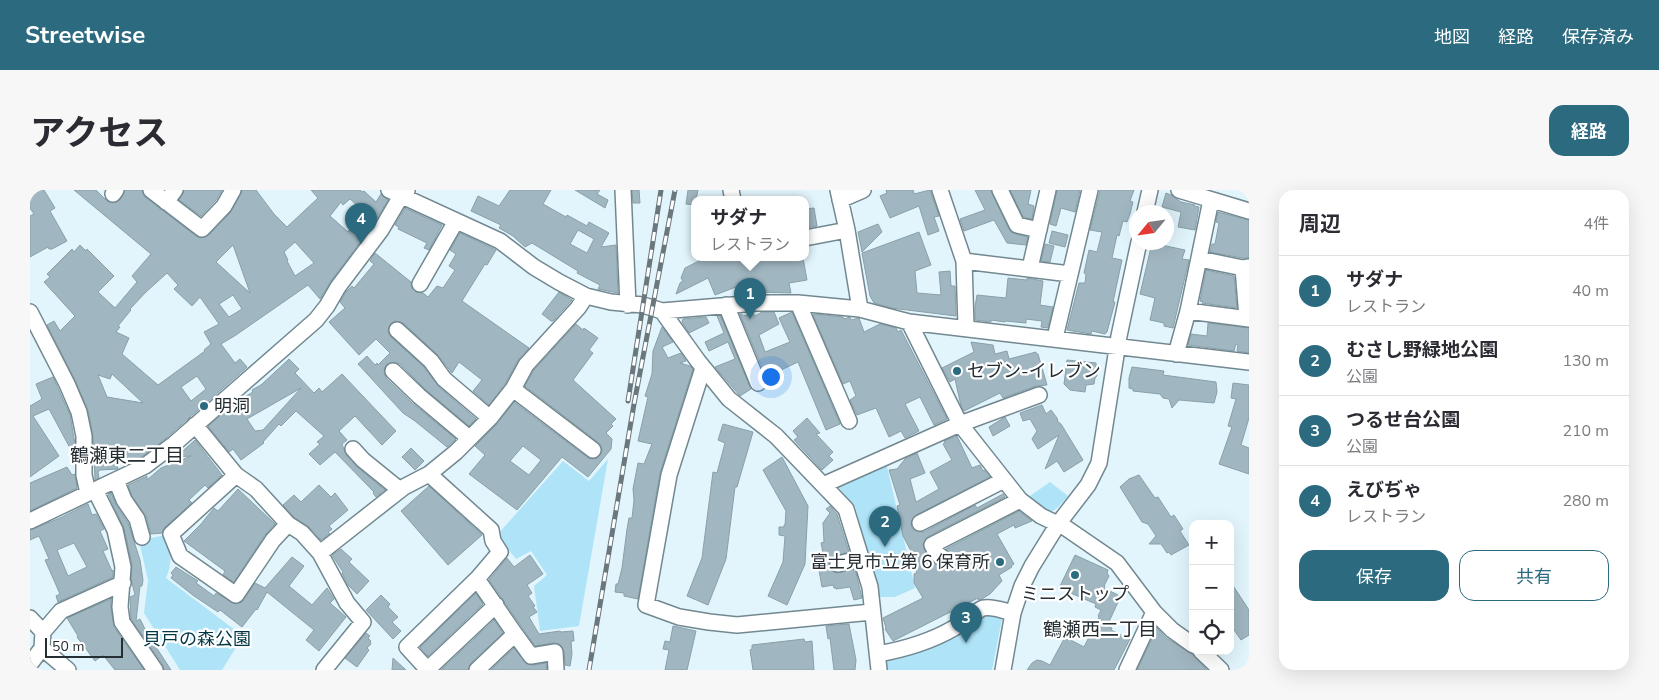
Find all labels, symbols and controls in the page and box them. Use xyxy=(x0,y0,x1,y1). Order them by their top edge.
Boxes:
text: Streetwise xyxy=(25,19,145,51)
text: 地図 xyxy=(1434,25,1470,49)
text: 経路 xyxy=(1498,25,1534,49)
text: 保存済み xyxy=(1562,25,1634,49)
button: 経路 xyxy=(1549,105,1629,156)
text: アクセス xyxy=(30,110,168,157)
popup xyxy=(691,196,809,261)
pin: 4 xyxy=(345,203,377,244)
text: サダナ xyxy=(710,205,767,231)
north arrow xyxy=(1129,205,1174,250)
text: 周辺 xyxy=(1299,210,1341,238)
text: 4件 xyxy=(1583,213,1609,235)
text: レストラン xyxy=(710,234,790,256)
text: サダナ xyxy=(1346,267,1403,293)
pin: 1 xyxy=(734,278,766,319)
text: 1 xyxy=(1310,280,1320,302)
text: 40 m xyxy=(1572,280,1609,302)
text: レストラン xyxy=(1346,296,1426,318)
text: むさし野緑地公園 xyxy=(1346,337,1498,363)
text: 2 xyxy=(1310,350,1320,372)
text: 130 m xyxy=(1562,350,1609,372)
place label: セブン-イレブン xyxy=(967,359,1101,383)
your location xyxy=(758,364,784,390)
marker: セブン-イレブン xyxy=(951,365,963,377)
text: 公園 xyxy=(1346,366,1378,388)
place label: 明洞 xyxy=(214,394,250,418)
marker: 明洞 xyxy=(198,400,210,412)
text: つるせ台公園 xyxy=(1346,407,1460,433)
text: 3 xyxy=(1310,420,1320,442)
text: 210 m xyxy=(1562,420,1609,442)
text: 公園 xyxy=(1346,436,1378,458)
district label: 鶴瀬東二丁目 xyxy=(70,443,184,469)
text: えびぢゃ xyxy=(1346,477,1422,503)
text: 4 xyxy=(1310,490,1320,512)
text: 280 m xyxy=(1562,490,1609,512)
pin: 2 xyxy=(869,506,901,547)
text: レストラン xyxy=(1346,506,1426,528)
map controls xyxy=(1189,520,1234,655)
button: + xyxy=(1189,520,1234,565)
place label: 富士見市立第６保育所 xyxy=(810,550,990,574)
button: 保存 xyxy=(1299,550,1449,601)
button: 共有 xyxy=(1459,550,1609,601)
marker: 富士見市立第６保育所 xyxy=(994,556,1006,568)
button: − xyxy=(1189,565,1234,610)
marker: ミニストップ xyxy=(1069,569,1081,581)
place label: ミニストップ xyxy=(1021,582,1129,606)
pin: 3 xyxy=(950,602,982,643)
button: locate xyxy=(1189,610,1234,655)
district label: 鶴瀬西二丁目 xyxy=(1043,617,1157,643)
park label: 貝戸の森公園 xyxy=(143,627,251,651)
scale bar xyxy=(45,635,122,658)
text: 50 m xyxy=(52,637,84,656)

